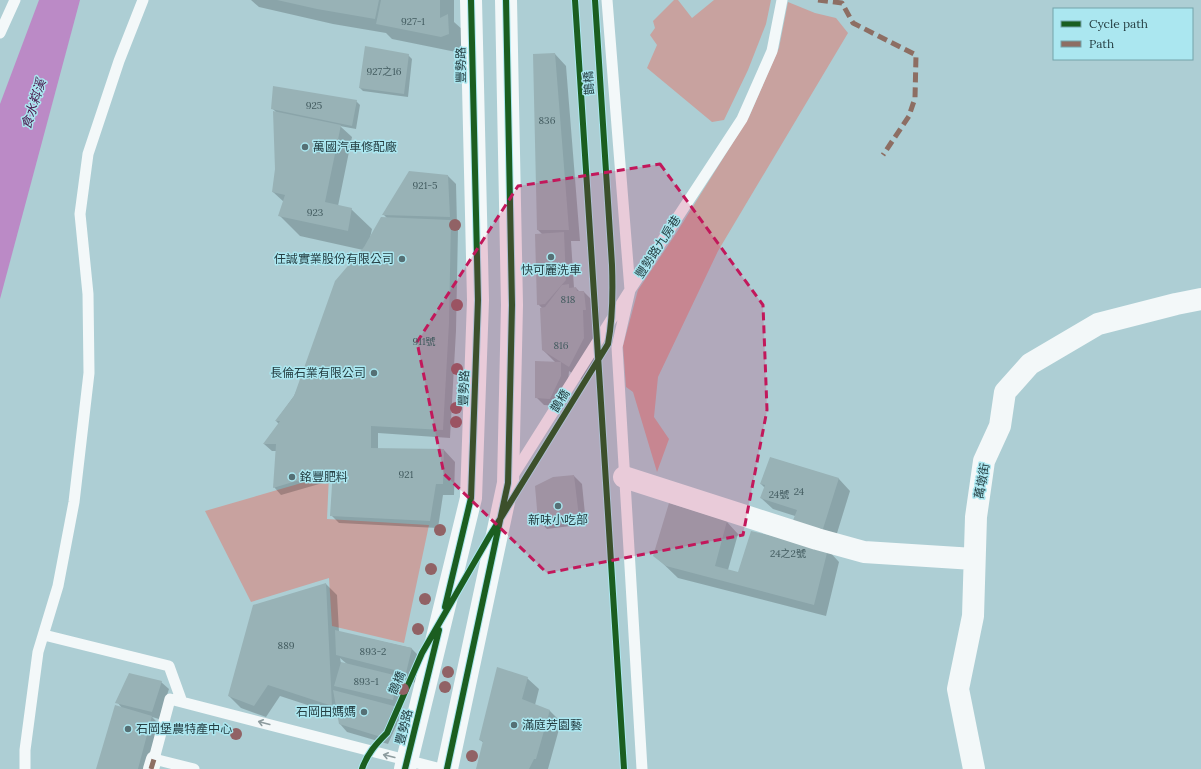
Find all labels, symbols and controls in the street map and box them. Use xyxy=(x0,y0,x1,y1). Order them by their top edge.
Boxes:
legend xyxy=(1053,8,1193,60)
house number: 927-1 xyxy=(401,15,425,28)
text: Cycle path xyxy=(1089,16,1148,31)
text: Path xyxy=(1089,36,1114,51)
street label: 豐勢路 xyxy=(453,47,468,83)
house number: 927之16 xyxy=(366,65,402,78)
street label: 鵲橋 xyxy=(580,71,597,96)
water label: 食水嵙溪 xyxy=(17,75,50,132)
house number: 925 xyxy=(306,99,322,112)
house number: 836 xyxy=(539,114,556,127)
place label: 萬國汽車修配廠 xyxy=(313,139,397,154)
marker: 萬國汽車修配廠 xyxy=(300,142,310,152)
house number: 921-5 xyxy=(412,179,438,192)
house number: 923 xyxy=(307,206,324,219)
street label: 豐勢路九房巷 xyxy=(632,212,683,281)
place label: 任誠實業股份有限公司 xyxy=(274,251,394,266)
marker: 快可麗洗車 xyxy=(546,252,556,262)
marker: 任誠實業股份有限公司 xyxy=(397,254,407,264)
place label: 快可麗洗車 xyxy=(521,262,581,277)
house number: 818 xyxy=(561,293,576,306)
house number: 911號 xyxy=(412,335,436,348)
house number: 816 xyxy=(553,339,569,352)
place label: 長倫石業有限公司 xyxy=(270,365,366,380)
marker: 長倫石業有限公司 xyxy=(369,368,379,378)
street label: 豐勢路 xyxy=(455,370,472,406)
street label: 鵲橋 xyxy=(547,387,572,415)
street label: 萬墩街 xyxy=(971,462,992,500)
house number: 921 xyxy=(399,468,414,481)
place label: 銘豐肥料 xyxy=(300,469,348,484)
marker: 銘豐肥料 xyxy=(287,472,297,482)
house number: 24 xyxy=(794,485,805,498)
house number: 24號 xyxy=(769,488,789,501)
marker: 新味小吃部 xyxy=(553,501,563,511)
place label: 新味小吃部 xyxy=(528,512,588,527)
house number: 24之2號 xyxy=(770,547,806,560)
house number: 889 xyxy=(278,639,295,652)
house number: 893-2 xyxy=(360,645,386,658)
street label: 鵲橋 xyxy=(385,669,408,697)
house number: 893-1 xyxy=(353,675,379,688)
place label: 石岡田媽媽 xyxy=(296,704,356,719)
marker: 石岡田媽媽 xyxy=(359,707,369,717)
street label: 豐勢路 xyxy=(392,708,415,746)
place label: 滿庭芳園藝 xyxy=(522,717,582,732)
one-way arrow xyxy=(257,719,270,726)
marker: 滿庭芳園藝 xyxy=(509,720,519,730)
place label: 石岡堡農特產中心 xyxy=(136,721,232,736)
marker: 石岡堡農特產中心 xyxy=(123,724,133,734)
one-way arrow xyxy=(383,752,396,759)

